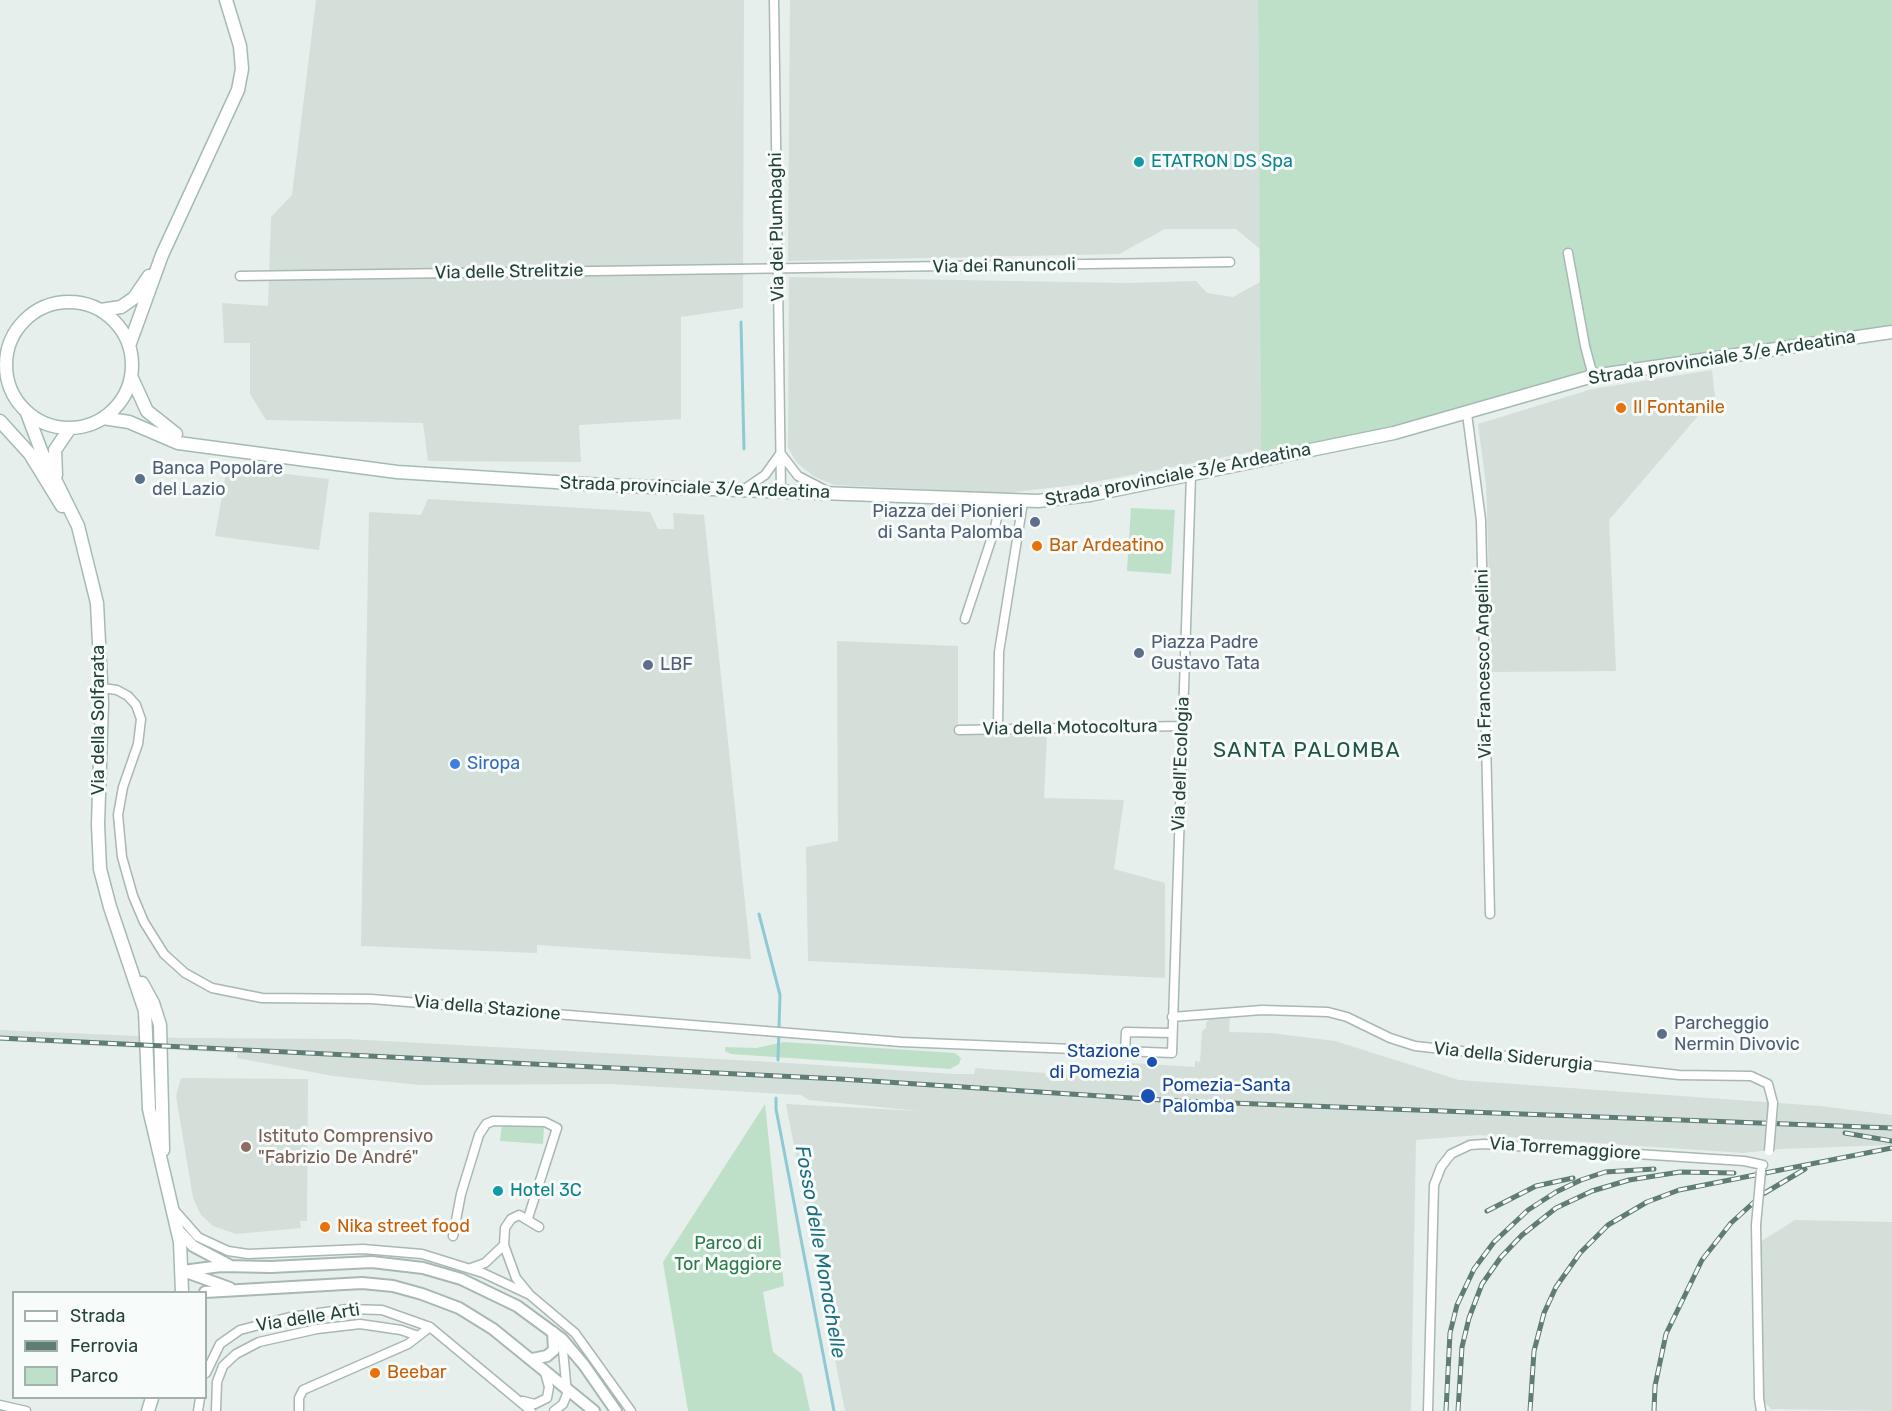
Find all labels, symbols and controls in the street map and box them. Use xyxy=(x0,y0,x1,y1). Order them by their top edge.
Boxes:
place label: ETATRON DS Spa xyxy=(1151,151,1293,173)
street label: Via dei Plumbaghi xyxy=(765,152,789,302)
marker: ETATRON DS Spa xyxy=(1132,155,1146,169)
street label: Via dei Ranuncoli xyxy=(932,254,1076,278)
street label: Via delle Strelitzie xyxy=(434,260,584,284)
street label: Strada provinciale 3/e Ardeatina xyxy=(1587,326,1857,390)
place label: Il Fontanile xyxy=(1633,397,1725,419)
marker: Il Fontanile xyxy=(1614,401,1628,415)
street label: Strada provinciale 3/e Ardeatina xyxy=(1043,439,1313,511)
place label: Banca Popolare del Lazio xyxy=(152,458,283,500)
marker: Banca Popolare del Lazio xyxy=(133,472,147,486)
street label: Strada provinciale 3/e Ardeatina xyxy=(560,472,830,504)
place label: Piazza dei Pionieri di Santa Palomba xyxy=(872,501,1023,544)
marker: Piazza dei Pionieri di Santa Palomba xyxy=(1028,515,1042,529)
place label: Bar Ardeatino xyxy=(1049,535,1164,557)
marker: Bar Ardeatino xyxy=(1030,539,1044,553)
street label: Via Francesco Angelini xyxy=(1472,569,1496,759)
place label: Piazza Padre Gustavo Tata xyxy=(1151,632,1260,674)
street label: Via della Solfarata xyxy=(88,645,110,795)
marker: Piazza Padre Gustavo Tata xyxy=(1132,646,1146,660)
place label: LBF xyxy=(660,654,693,676)
marker: LBF xyxy=(641,658,655,672)
street label: Via dell'Ecologia xyxy=(1168,696,1194,832)
street label: Via della Motocoltura xyxy=(982,716,1158,740)
district label: SANTA PALOMBA xyxy=(1213,738,1401,764)
place label: Siropa xyxy=(467,753,520,775)
marker: Siropa xyxy=(448,757,462,771)
street label: Via della Stazione xyxy=(413,991,561,1025)
place label: Parcheggio Nermin Divovic xyxy=(1674,1013,1800,1056)
marker: Parcheggio Nermin Divovic xyxy=(1655,1027,1669,1041)
street label: Via della Siderurgia xyxy=(1432,1038,1594,1076)
place label: Stazione di Pomezia xyxy=(1049,1041,1140,1084)
marker: Stazione di Pomezia xyxy=(1145,1055,1159,1069)
place label: Pomezia-Santa Palomba xyxy=(1162,1075,1291,1118)
marker: Pomezia-Santa Palomba xyxy=(1139,1087,1157,1105)
place label: Istituto Comprensivo "Fabrizio De André" xyxy=(258,1126,433,1168)
street label: Via Torremaggiore xyxy=(1488,1133,1642,1165)
marker: Istituto Comprensivo "Fabrizio De André" xyxy=(239,1140,253,1154)
water label: Fosso delle Monachelle xyxy=(789,1144,851,1360)
place label: Hotel 3C xyxy=(510,1180,582,1202)
marker: Hotel 3C xyxy=(491,1184,505,1198)
place label: Nika street food xyxy=(337,1216,470,1238)
marker: Nika street food xyxy=(318,1220,332,1234)
park label: Parco di Tor Maggiore xyxy=(674,1233,782,1276)
legend xyxy=(12,1291,207,1399)
street label: Via delle Arti xyxy=(255,1299,361,1337)
text: Strada xyxy=(70,1305,126,1327)
text: Ferrovia xyxy=(70,1335,138,1357)
place label: Beebar xyxy=(387,1362,447,1384)
text: Parco xyxy=(70,1365,118,1387)
marker: Beebar xyxy=(368,1366,382,1380)

